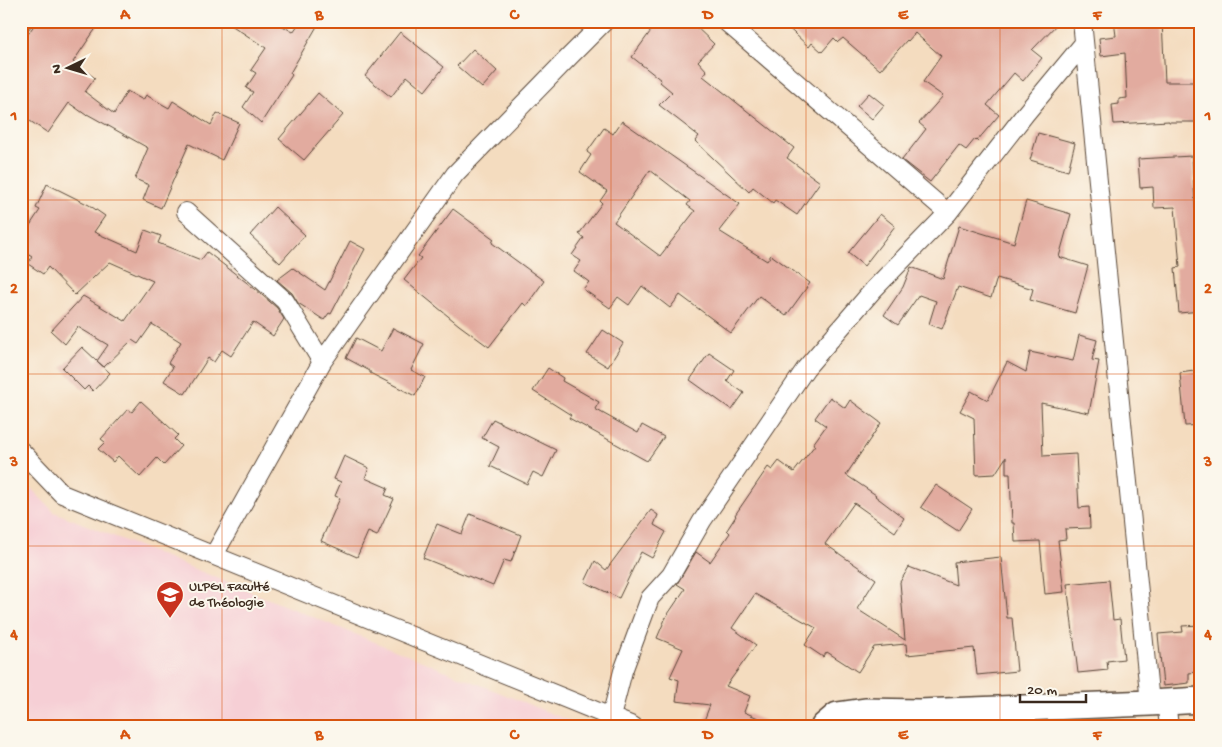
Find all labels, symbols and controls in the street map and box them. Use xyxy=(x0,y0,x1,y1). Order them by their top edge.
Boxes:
text: A xyxy=(119,7,131,26)
text: B xyxy=(314,7,324,26)
text: C xyxy=(509,7,520,26)
text: D xyxy=(701,7,714,26)
text: E xyxy=(898,7,909,26)
text: F xyxy=(1092,7,1103,26)
north arrow xyxy=(42,42,92,92)
text: N xyxy=(49,64,66,74)
text: 1 xyxy=(10,108,17,127)
text: 1 xyxy=(1204,108,1211,127)
text: 2 xyxy=(10,281,18,300)
text: 2 xyxy=(1204,281,1212,300)
text: 3 xyxy=(9,454,18,473)
text: 3 xyxy=(1203,454,1212,473)
place label: ULPGL Faculté de Théologie xyxy=(189,579,270,612)
school or university icon: ULPGL Faculté de Théologie xyxy=(155,580,185,619)
text: 4 xyxy=(9,627,18,646)
text: 4 xyxy=(1203,627,1212,646)
scale bar xyxy=(1020,672,1086,704)
text: 20 m xyxy=(1027,682,1057,700)
text: A xyxy=(119,727,131,746)
text: B xyxy=(314,727,324,746)
text: C xyxy=(509,727,520,746)
text: D xyxy=(701,727,714,746)
text: E xyxy=(898,727,909,746)
text: F xyxy=(1092,727,1103,746)

